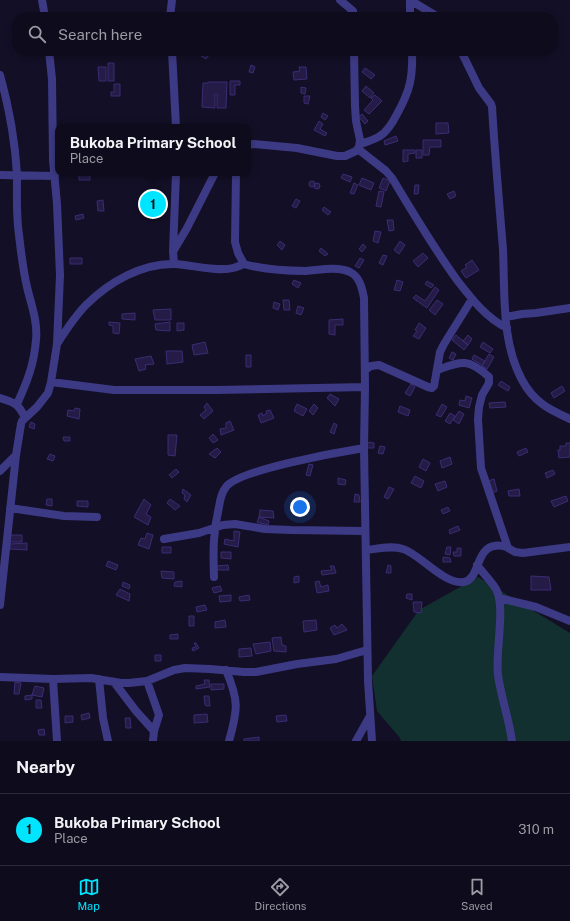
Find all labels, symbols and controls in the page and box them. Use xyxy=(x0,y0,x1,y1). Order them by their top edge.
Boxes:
search box xyxy=(12,12,558,56)
icon: search xyxy=(26,23,48,45)
text: Search here xyxy=(58,26,142,43)
popup xyxy=(55,124,251,176)
text: Bukoba Primary School xyxy=(70,134,236,151)
text: Place xyxy=(70,151,103,166)
pin: 1 xyxy=(140,189,166,219)
your location xyxy=(290,497,310,517)
text: Nearby xyxy=(16,757,75,777)
text: Bukoba Primary School xyxy=(54,814,221,831)
text: 1 xyxy=(26,822,32,837)
text: 310 m xyxy=(518,822,554,837)
text: Place xyxy=(54,831,88,846)
tab: Map xyxy=(77,876,100,912)
tab: Directions xyxy=(255,876,306,912)
tab: Saved xyxy=(461,876,493,912)

